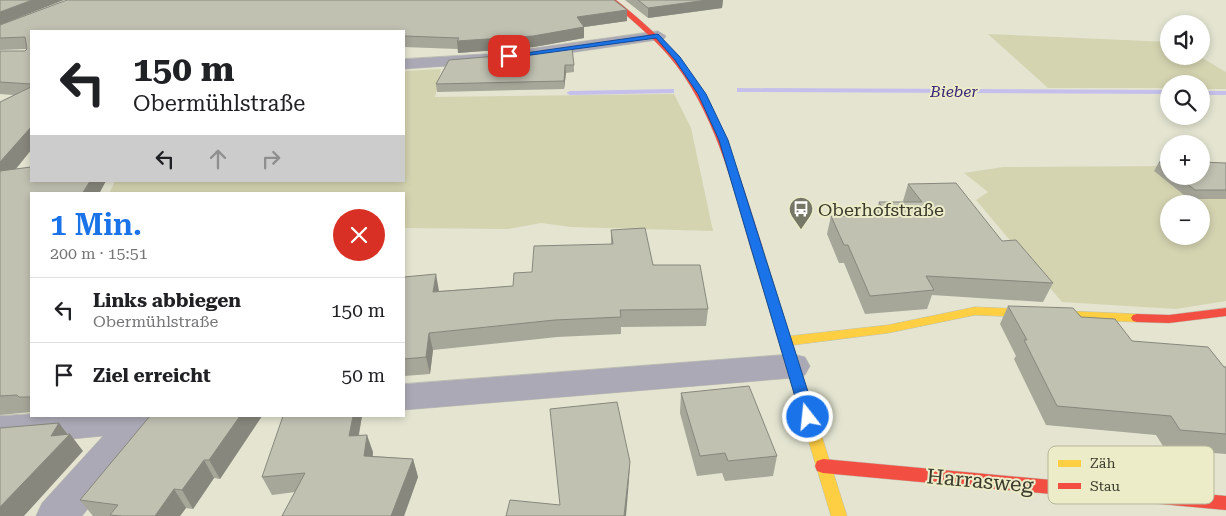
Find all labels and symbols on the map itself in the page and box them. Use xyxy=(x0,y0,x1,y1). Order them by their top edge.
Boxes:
pin xyxy=(488,35,530,77)
water label: Bieber xyxy=(929,82,978,101)
bus stop icon: Oberhofstraße xyxy=(788,196,814,230)
place label: Oberhofstraße xyxy=(818,199,944,220)
position arrow xyxy=(781,390,833,442)
legend xyxy=(1048,446,1214,504)
text: Zäh xyxy=(1090,455,1115,471)
street label: Harrasweg xyxy=(926,464,1035,498)
text: Stau xyxy=(1090,478,1120,494)

